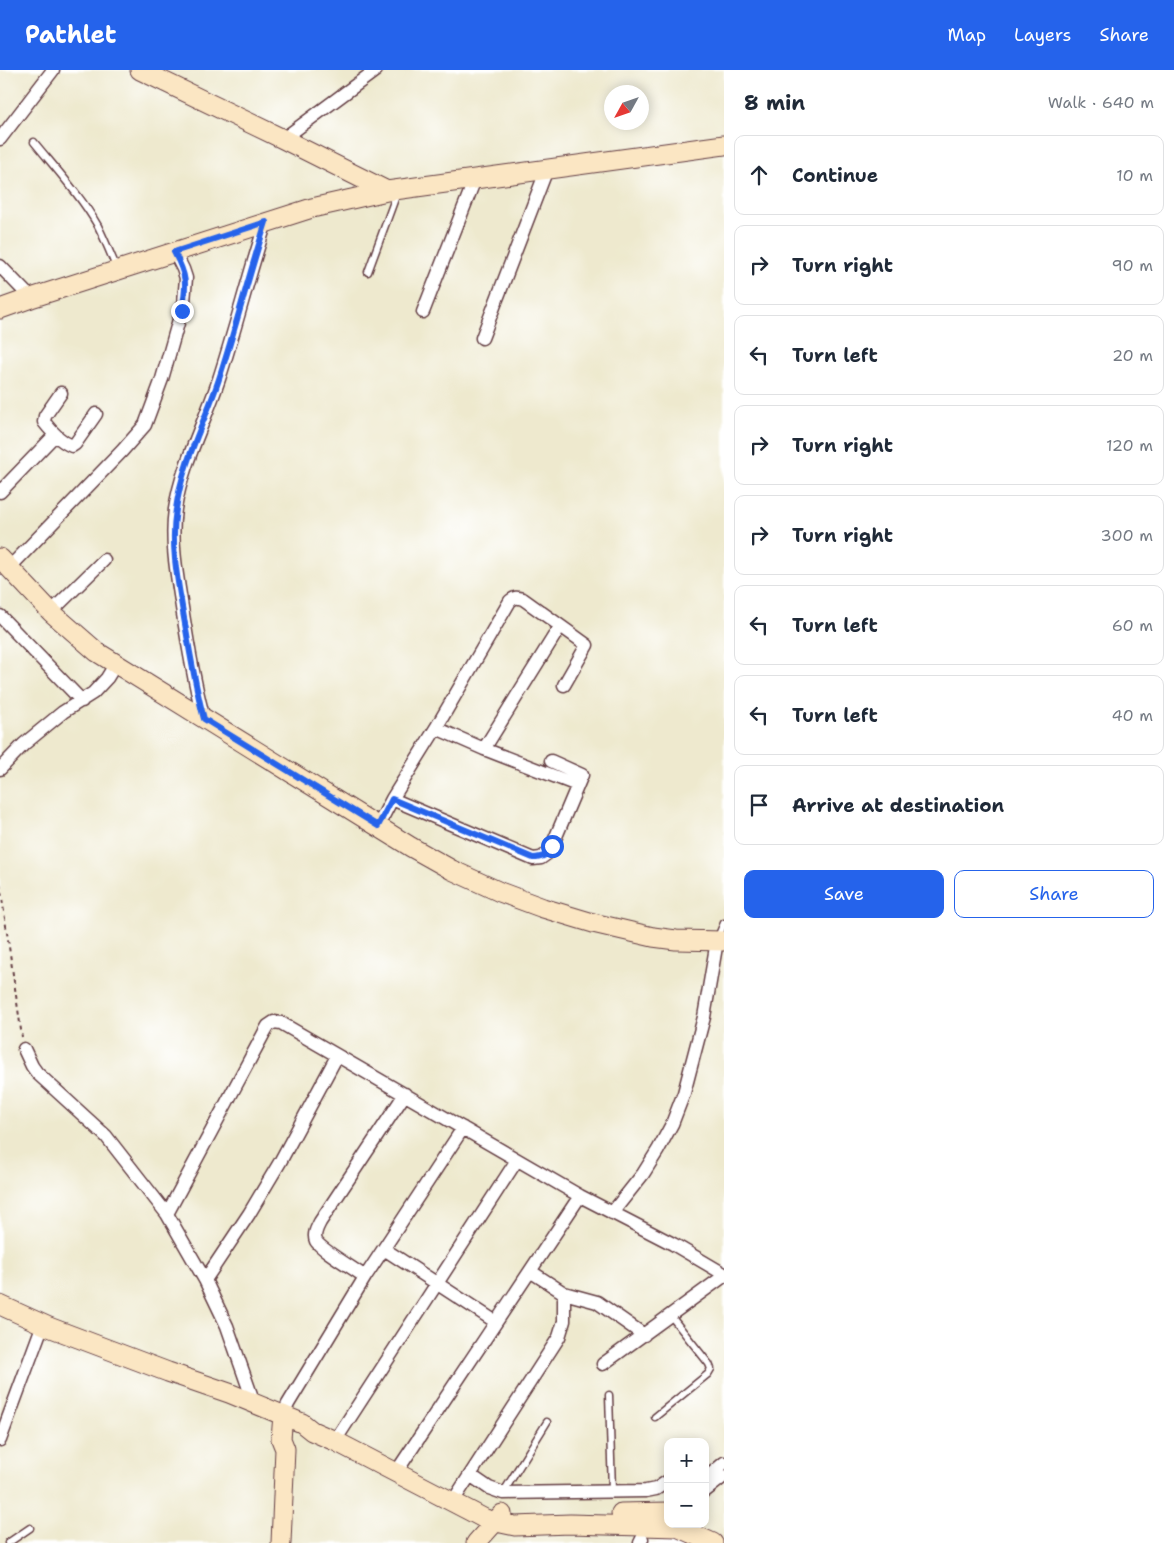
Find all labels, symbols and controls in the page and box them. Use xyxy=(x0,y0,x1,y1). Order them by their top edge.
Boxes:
text: Pathlet xyxy=(25,19,116,51)
text: Map xyxy=(948,23,986,47)
text: Layers xyxy=(1014,23,1071,47)
text: Share xyxy=(1099,23,1149,47)
north arrow xyxy=(604,85,649,130)
text: 8 min xyxy=(744,89,805,117)
text: Walk · 640 m xyxy=(1048,92,1154,113)
icon: ahead xyxy=(745,161,773,189)
text: Continue xyxy=(792,163,878,188)
text: 10 m xyxy=(1116,165,1153,186)
icon: right xyxy=(745,251,773,279)
text: Turn right xyxy=(792,253,893,278)
text: 90 m xyxy=(1112,255,1153,276)
route end xyxy=(171,300,194,323)
icon: left xyxy=(745,341,773,369)
text: Turn left xyxy=(792,343,878,368)
text: 20 m xyxy=(1112,345,1153,366)
icon: right xyxy=(745,431,773,459)
text: Turn right xyxy=(792,433,893,458)
text: 120 m xyxy=(1106,435,1153,456)
icon: right xyxy=(745,521,773,549)
text: Turn right xyxy=(792,523,893,548)
text: 300 m xyxy=(1101,525,1153,546)
icon: left xyxy=(745,611,773,639)
text: Turn left xyxy=(792,613,878,638)
text: 60 m xyxy=(1112,615,1153,636)
icon: left xyxy=(745,701,773,729)
text: Turn left xyxy=(792,703,878,728)
text: 40 m xyxy=(1111,705,1153,726)
icon: arrive xyxy=(745,791,773,819)
text: Arrive at destination xyxy=(792,793,1004,818)
route start xyxy=(541,835,564,858)
button: Save xyxy=(744,870,944,918)
button: Share xyxy=(954,870,1154,918)
map controls xyxy=(664,1438,709,1528)
button: + xyxy=(664,1438,709,1483)
button: − xyxy=(664,1483,709,1528)

